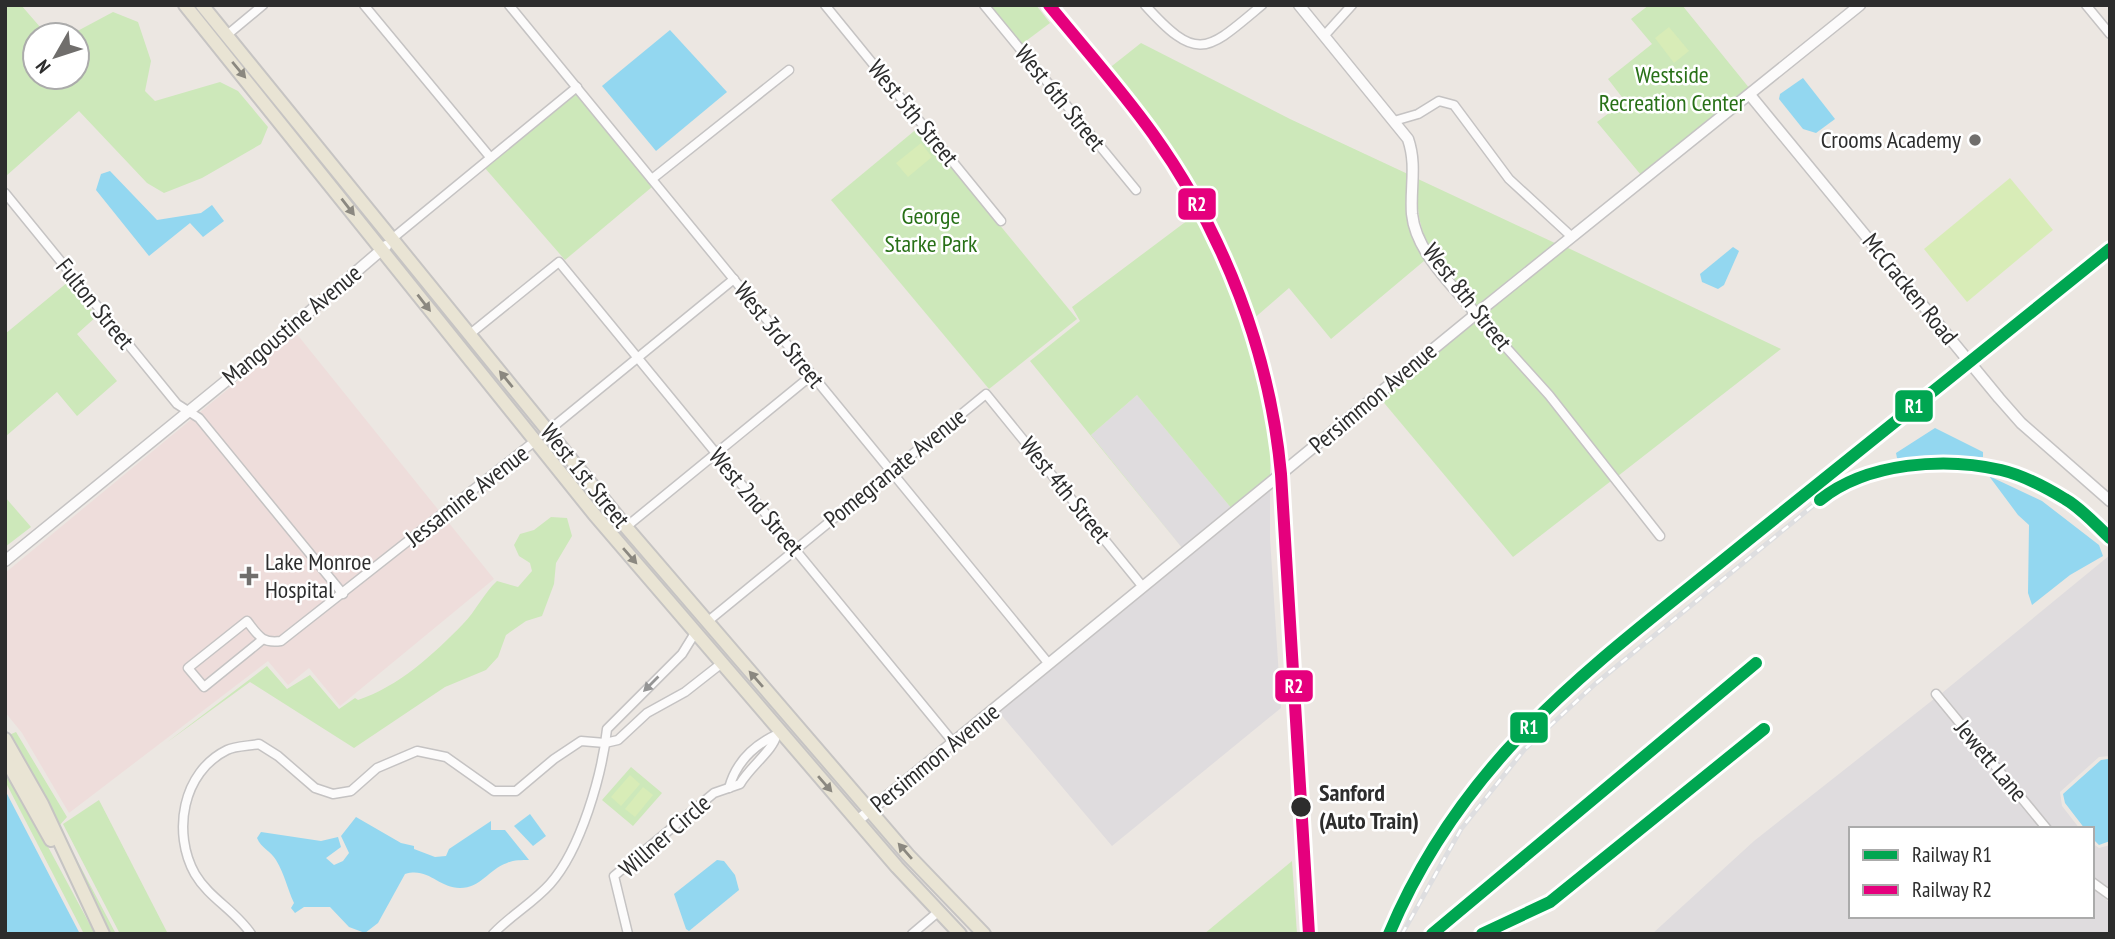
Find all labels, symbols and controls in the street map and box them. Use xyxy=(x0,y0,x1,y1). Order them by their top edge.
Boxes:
north arrow xyxy=(21,21,91,91)
street label: West 6th Street xyxy=(1008,38,1113,157)
street label: West 5th Street xyxy=(861,53,966,172)
text: N xyxy=(30,55,55,78)
park label: Westside Recreation Center xyxy=(1599,59,1746,118)
one-way arrow xyxy=(231,62,246,79)
place label: Crooms Academy xyxy=(1821,124,1961,155)
marker: Crooms Academy xyxy=(1967,132,1983,148)
line badge: R2 xyxy=(1177,187,1217,221)
text: R2 xyxy=(1188,192,1206,216)
one-way arrow xyxy=(341,197,356,215)
park label: George Starke Park xyxy=(885,200,978,259)
street label: McCracken Road xyxy=(1856,227,1965,351)
street label: West 8th Street xyxy=(1416,237,1519,357)
street label: Fulton Street xyxy=(49,252,142,356)
street label: Mangoustine Avenue xyxy=(216,257,368,392)
street label: West 3rd Street xyxy=(727,275,832,394)
one-way arrow xyxy=(417,294,432,312)
street label: Persimmon Avenue xyxy=(1302,335,1443,460)
one-way arrow xyxy=(499,370,514,387)
line badge: R1 xyxy=(1894,389,1934,423)
text: R1 xyxy=(1905,394,1923,418)
street label: Pomegranate Avenue xyxy=(817,401,972,534)
street label: West 1st Street xyxy=(534,417,637,534)
street label: West 4th Street xyxy=(1013,430,1118,549)
street label: Jessamine Avenue xyxy=(398,438,535,554)
street label: West 2nd Street xyxy=(702,441,811,562)
place label: Lake Monroe Hospital xyxy=(265,546,371,605)
one-way arrow xyxy=(622,547,638,565)
marker: Lake Monroe Hospital xyxy=(239,566,259,586)
line badge: R2 xyxy=(1274,669,1314,703)
one-way arrow xyxy=(749,670,764,687)
text: R2 xyxy=(1285,674,1303,698)
one-way arrow xyxy=(643,676,660,693)
street label: Persimmon Avenue xyxy=(864,696,1006,819)
line badge: R1 xyxy=(1509,711,1549,744)
street label: Jewett Lane xyxy=(1948,713,2035,808)
text: R1 xyxy=(1520,715,1538,739)
one-way arrow xyxy=(817,775,832,792)
place label: Sanford (Auto Train) xyxy=(1319,777,1419,836)
street label: Willner Circle xyxy=(612,787,717,884)
marker: Sanford (Auto Train) xyxy=(1289,795,1313,819)
legend xyxy=(1849,827,2094,918)
text: Railway R1 xyxy=(1912,841,1992,868)
one-way arrow xyxy=(897,842,913,860)
text: Railway R2 xyxy=(1912,876,1992,903)

